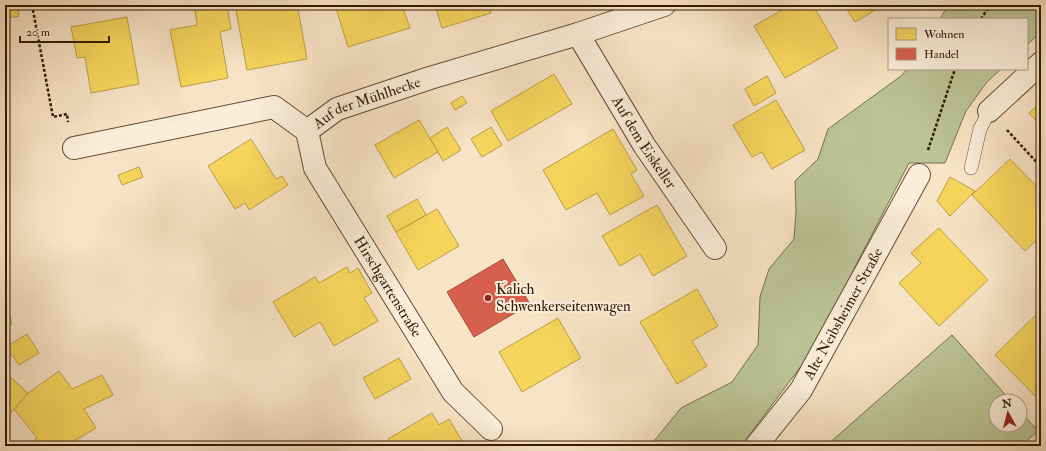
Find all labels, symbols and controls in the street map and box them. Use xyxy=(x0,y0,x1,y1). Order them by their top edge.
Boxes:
scale bar xyxy=(20,18,109,44)
legend xyxy=(888,18,1028,70)
text: 20 m xyxy=(26,25,51,40)
text: Wohnen xyxy=(923,27,965,42)
text: Handel xyxy=(924,47,959,62)
street label: Auf der Mühlhecke xyxy=(308,72,423,134)
street label: Auf dem Eiskeller xyxy=(607,92,681,193)
street label: Hirschgartenstraße xyxy=(350,232,426,340)
street label: Alte Neibsheimer Straße xyxy=(799,244,887,384)
place label: Kalich Schwenkerseitenwagen xyxy=(496,280,631,316)
marker: Kalich Schwenkerseitenwagen xyxy=(483,293,493,303)
north arrow xyxy=(988,393,1028,433)
text: N xyxy=(1000,396,1014,411)

